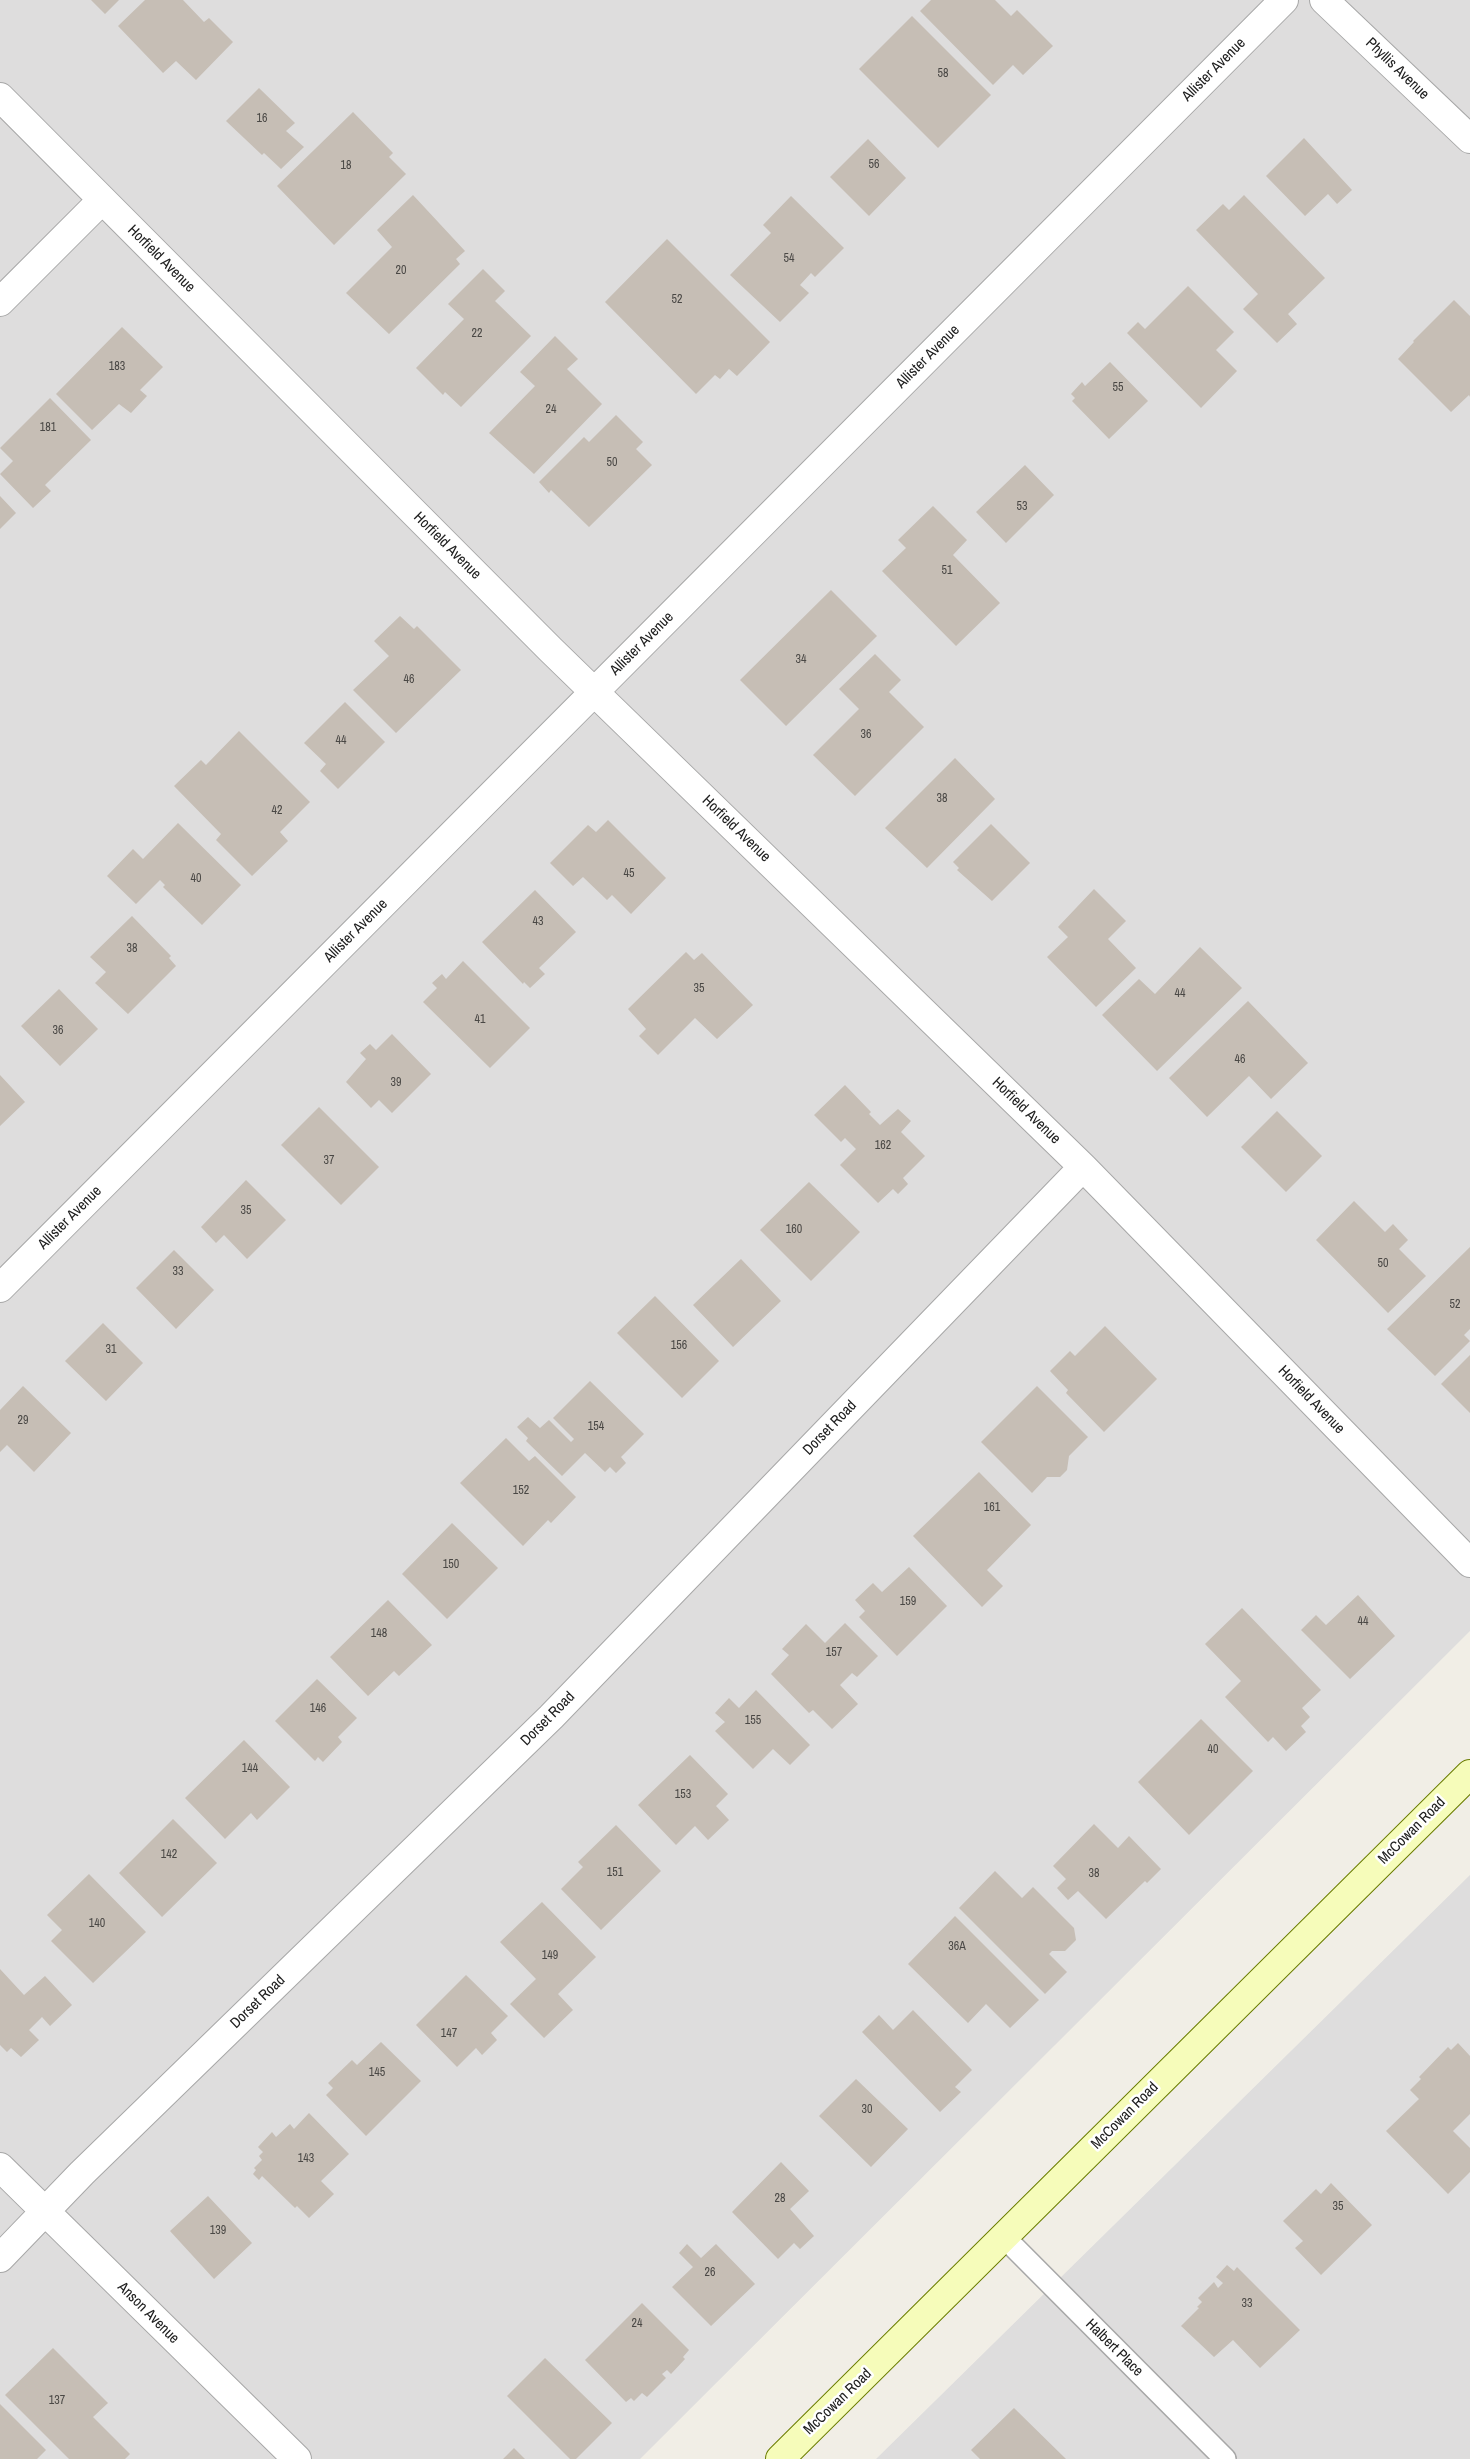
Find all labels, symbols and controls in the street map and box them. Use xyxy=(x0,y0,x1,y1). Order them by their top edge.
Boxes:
street label: Allister Avenue xyxy=(1178,34,1250,106)
street label: Phyllis Avenue xyxy=(1362,34,1432,104)
house number: 58 xyxy=(938,67,948,81)
house number: 16 xyxy=(257,112,267,126)
house number: 56 xyxy=(869,158,879,172)
house number: 18 xyxy=(341,159,351,173)
street label: Horfield Avenue xyxy=(124,222,198,296)
house number: 54 xyxy=(784,252,794,266)
house number: 20 xyxy=(396,264,406,278)
house number: 52 xyxy=(672,293,682,307)
street label: Allister Avenue xyxy=(892,321,964,393)
house number: 22 xyxy=(472,327,482,341)
house number: 183 xyxy=(109,360,125,374)
house number: 55 xyxy=(1113,381,1123,395)
house number: 24 xyxy=(546,403,556,417)
house number: 181 xyxy=(40,421,56,435)
house number: 50 xyxy=(607,456,617,470)
house number: 53 xyxy=(1017,500,1027,514)
street label: Horfield Avenue xyxy=(410,509,484,583)
house number: 51 xyxy=(942,564,952,578)
street label: Allister Avenue xyxy=(606,608,678,680)
house number: 34 xyxy=(796,653,806,667)
house number: 46 xyxy=(404,673,414,687)
house number: 36 xyxy=(861,728,871,742)
house number: 44 xyxy=(336,734,346,748)
street label: Horfield Avenue xyxy=(698,792,774,866)
house number: 38 xyxy=(937,792,947,806)
house number: 42 xyxy=(272,804,282,818)
house number: 45 xyxy=(624,867,634,881)
house number: 40 xyxy=(191,872,201,886)
street label: Allister Avenue xyxy=(320,895,392,967)
house number: 43 xyxy=(533,915,543,929)
house number: 38 xyxy=(127,942,137,956)
house number: 35 xyxy=(694,982,704,996)
house number: 44 xyxy=(1175,987,1185,1001)
house number: 41 xyxy=(475,1013,485,1027)
house number: 36 xyxy=(53,1024,63,1038)
house number: 46 xyxy=(1235,1053,1245,1067)
street label: Horfield Avenue xyxy=(988,1074,1064,1148)
house number: 39 xyxy=(391,1076,401,1090)
house number: 162 xyxy=(875,1139,891,1153)
house number: 37 xyxy=(324,1154,334,1168)
street label: Allister Avenue xyxy=(34,1182,106,1254)
house number: 35 xyxy=(241,1204,251,1218)
house number: 160 xyxy=(786,1223,802,1237)
house number: 50 xyxy=(1378,1257,1388,1271)
house number: 33 xyxy=(173,1265,183,1279)
house number: 52 xyxy=(1450,1298,1460,1312)
house number: 156 xyxy=(671,1339,687,1353)
house number: 31 xyxy=(106,1343,116,1357)
street label: Horfield Avenue xyxy=(1274,1362,1348,1438)
street label: Dorset Road xyxy=(800,1397,860,1459)
house number: 29 xyxy=(18,1414,28,1428)
house number: 154 xyxy=(588,1420,604,1434)
house number: 152 xyxy=(513,1484,529,1498)
house number: 161 xyxy=(984,1501,1000,1515)
house number: 150 xyxy=(443,1558,459,1572)
house number: 159 xyxy=(900,1595,916,1609)
house number: 44 xyxy=(1358,1615,1368,1629)
house number: 148 xyxy=(371,1627,387,1641)
house number: 157 xyxy=(826,1646,842,1660)
street label: Dorset Road xyxy=(517,1688,579,1750)
house number: 146 xyxy=(310,1702,326,1716)
house number: 155 xyxy=(745,1714,761,1728)
house number: 40 xyxy=(1208,1743,1218,1757)
house number: 144 xyxy=(242,1762,258,1776)
house number: 153 xyxy=(675,1788,691,1802)
street label: McCowan Road xyxy=(1375,1794,1449,1868)
house number: 142 xyxy=(161,1848,177,1862)
house number: 151 xyxy=(607,1866,623,1880)
house number: 38 xyxy=(1089,1867,1099,1881)
house number: 140 xyxy=(89,1917,105,1931)
house number: 36A xyxy=(948,1940,966,1954)
house number: 149 xyxy=(542,1949,558,1963)
street label: Dorset Road xyxy=(227,1972,289,2032)
house number: 147 xyxy=(441,2027,457,2041)
house number: 145 xyxy=(369,2066,385,2080)
street label: McCowan Road xyxy=(1088,2079,1162,2153)
house number: 30 xyxy=(862,2103,872,2117)
house number: 143 xyxy=(298,2152,314,2166)
house number: 28 xyxy=(775,2192,785,2206)
house number: 35 xyxy=(1333,2200,1343,2214)
house number: 139 xyxy=(210,2224,226,2238)
house number: 26 xyxy=(705,2266,715,2280)
street label: Anson Avenue xyxy=(113,2278,183,2348)
house number: 33 xyxy=(1242,2297,1252,2311)
street label: Halbert Place xyxy=(1082,2316,1146,2380)
house number: 24 xyxy=(632,2317,642,2331)
street label: McCowan Road xyxy=(800,2365,876,2439)
house number: 137 xyxy=(49,2394,65,2408)

